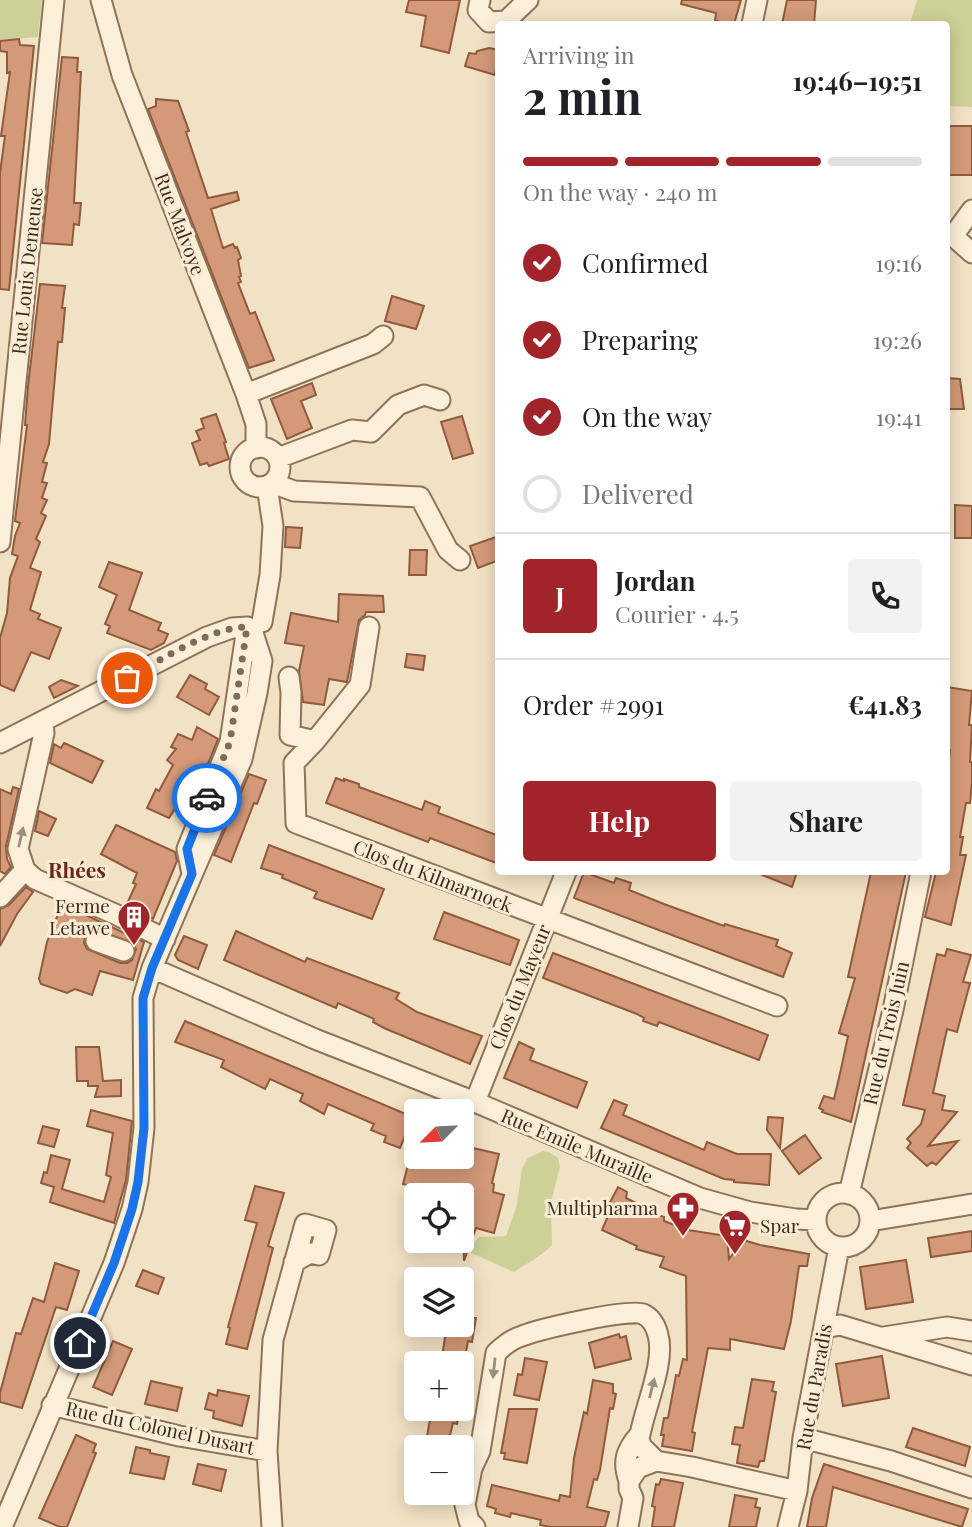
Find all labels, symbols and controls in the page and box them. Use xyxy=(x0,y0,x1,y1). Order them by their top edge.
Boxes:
text: Arriving in xyxy=(523,39,635,70)
text: 19:46–19:51 xyxy=(793,63,922,98)
text: 2 min xyxy=(523,65,642,127)
street label: Rue Malvoye xyxy=(150,169,212,278)
text: On the way · 240 m xyxy=(523,176,717,207)
street label: Rue Louis Demeuse xyxy=(4,186,48,356)
icon: check xyxy=(523,244,561,282)
text: Confirmed xyxy=(582,245,709,280)
text: 19:16 xyxy=(875,247,922,278)
icon: check xyxy=(523,321,561,359)
text: Preparing xyxy=(582,322,698,357)
text: 19:26 xyxy=(873,324,922,355)
icon: check xyxy=(523,398,561,436)
text: On the way xyxy=(582,399,712,434)
text: 19:41 xyxy=(876,401,922,432)
text: Delivered xyxy=(582,476,694,511)
button: phone xyxy=(848,559,922,633)
text: Jordan xyxy=(615,563,695,598)
text: J xyxy=(555,579,565,614)
text: Courier · 4.5 xyxy=(615,598,739,629)
pin xyxy=(97,648,157,708)
icon: bag xyxy=(108,659,146,697)
text: Order #2991 xyxy=(523,687,664,722)
text: €41.83 xyxy=(848,687,922,722)
courier xyxy=(172,763,242,833)
icon: car xyxy=(188,779,226,817)
button: Help xyxy=(523,781,716,861)
button: Share xyxy=(730,781,922,861)
one-way arrow xyxy=(15,826,26,848)
street label: Clos du Kilmarnock xyxy=(350,833,517,918)
district label: Rhées xyxy=(48,855,106,883)
place label: Ferme Letawe xyxy=(49,892,110,940)
building icon: Ferme Letawe xyxy=(115,898,153,947)
street label: Clos du Mayeur xyxy=(482,920,556,1053)
street label: Rue du Trois Juin xyxy=(856,958,914,1107)
north arrow xyxy=(404,1099,474,1169)
map controls xyxy=(404,1099,474,1505)
street label: Rue Emile Muraille xyxy=(498,1101,657,1189)
button: locate xyxy=(404,1183,474,1253)
pharmacy icon: Multipharma xyxy=(664,1189,702,1238)
place label: Multipharma xyxy=(546,1194,659,1220)
supermarket icon: Spar xyxy=(716,1207,754,1256)
place label: Spar xyxy=(760,1212,800,1238)
button: layers xyxy=(404,1267,474,1337)
pin xyxy=(50,1313,110,1373)
street label: Rue du Paradis xyxy=(789,1322,837,1452)
icon: home xyxy=(61,1324,99,1362)
button: + xyxy=(404,1351,474,1421)
one-way arrow xyxy=(489,1357,500,1379)
one-way arrow xyxy=(647,1377,658,1399)
street label: Rue du Colonel Dusart xyxy=(63,1394,257,1460)
button: − xyxy=(404,1435,474,1505)

